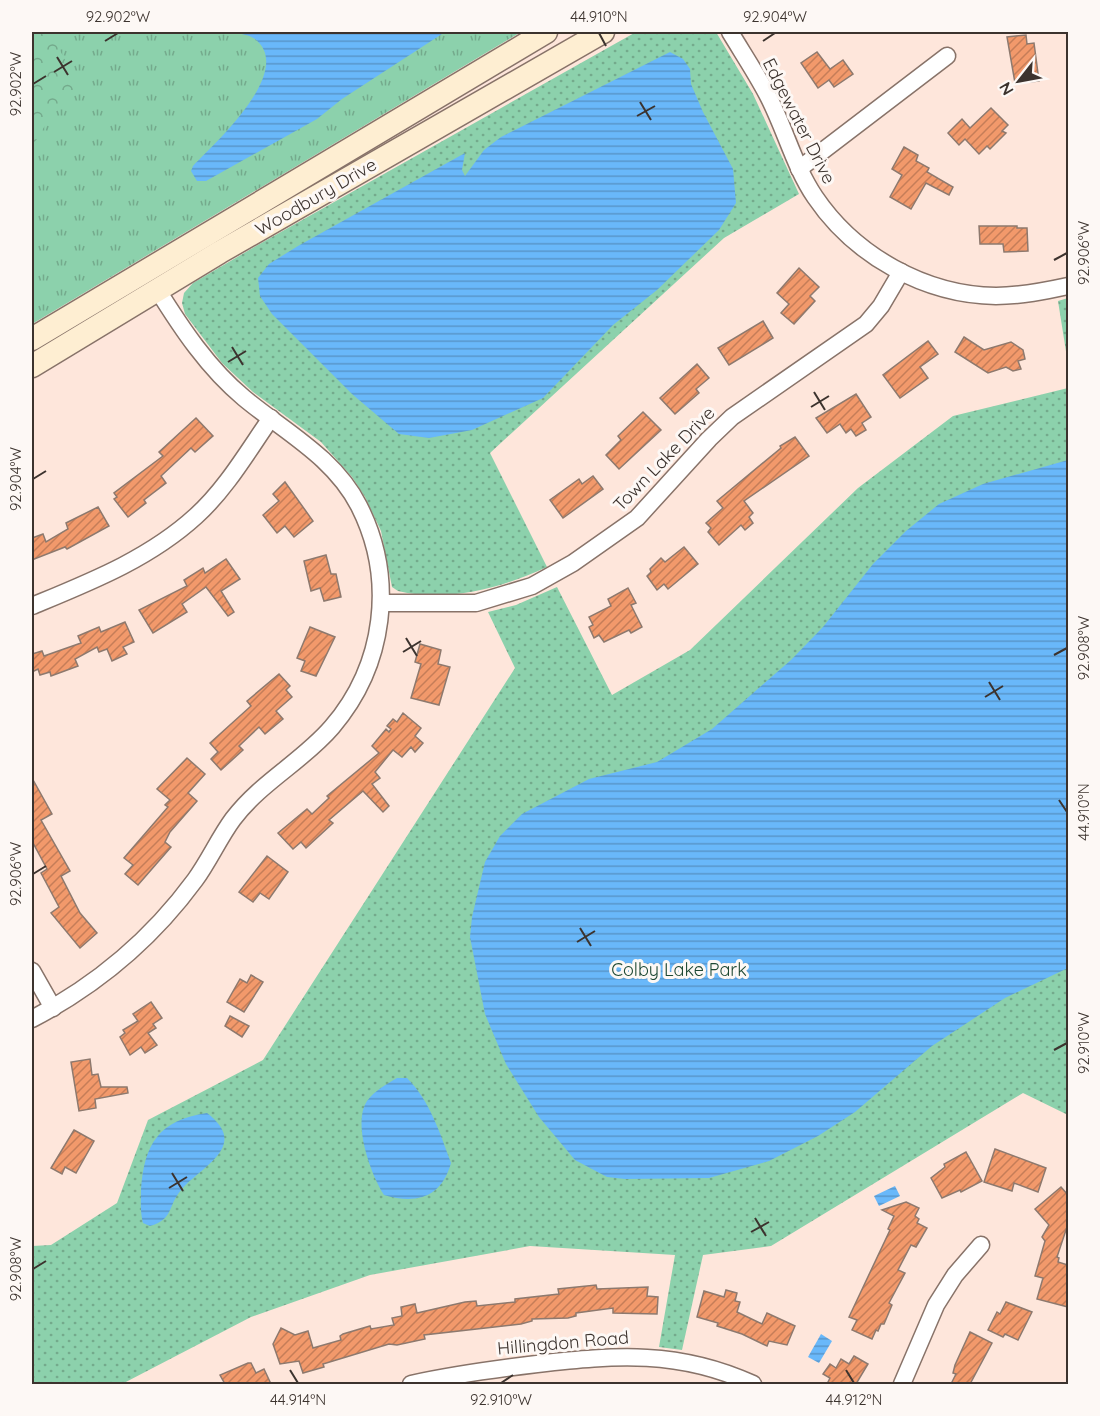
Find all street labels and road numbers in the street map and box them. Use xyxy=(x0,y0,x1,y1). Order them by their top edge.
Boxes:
street label: Edgewater Drive xyxy=(758,54,841,187)
street label: Woodbury Drive xyxy=(251,153,381,241)
street label: Town Lake Drive xyxy=(608,402,719,516)
street label: Hillingdon Road xyxy=(496,1325,630,1360)

